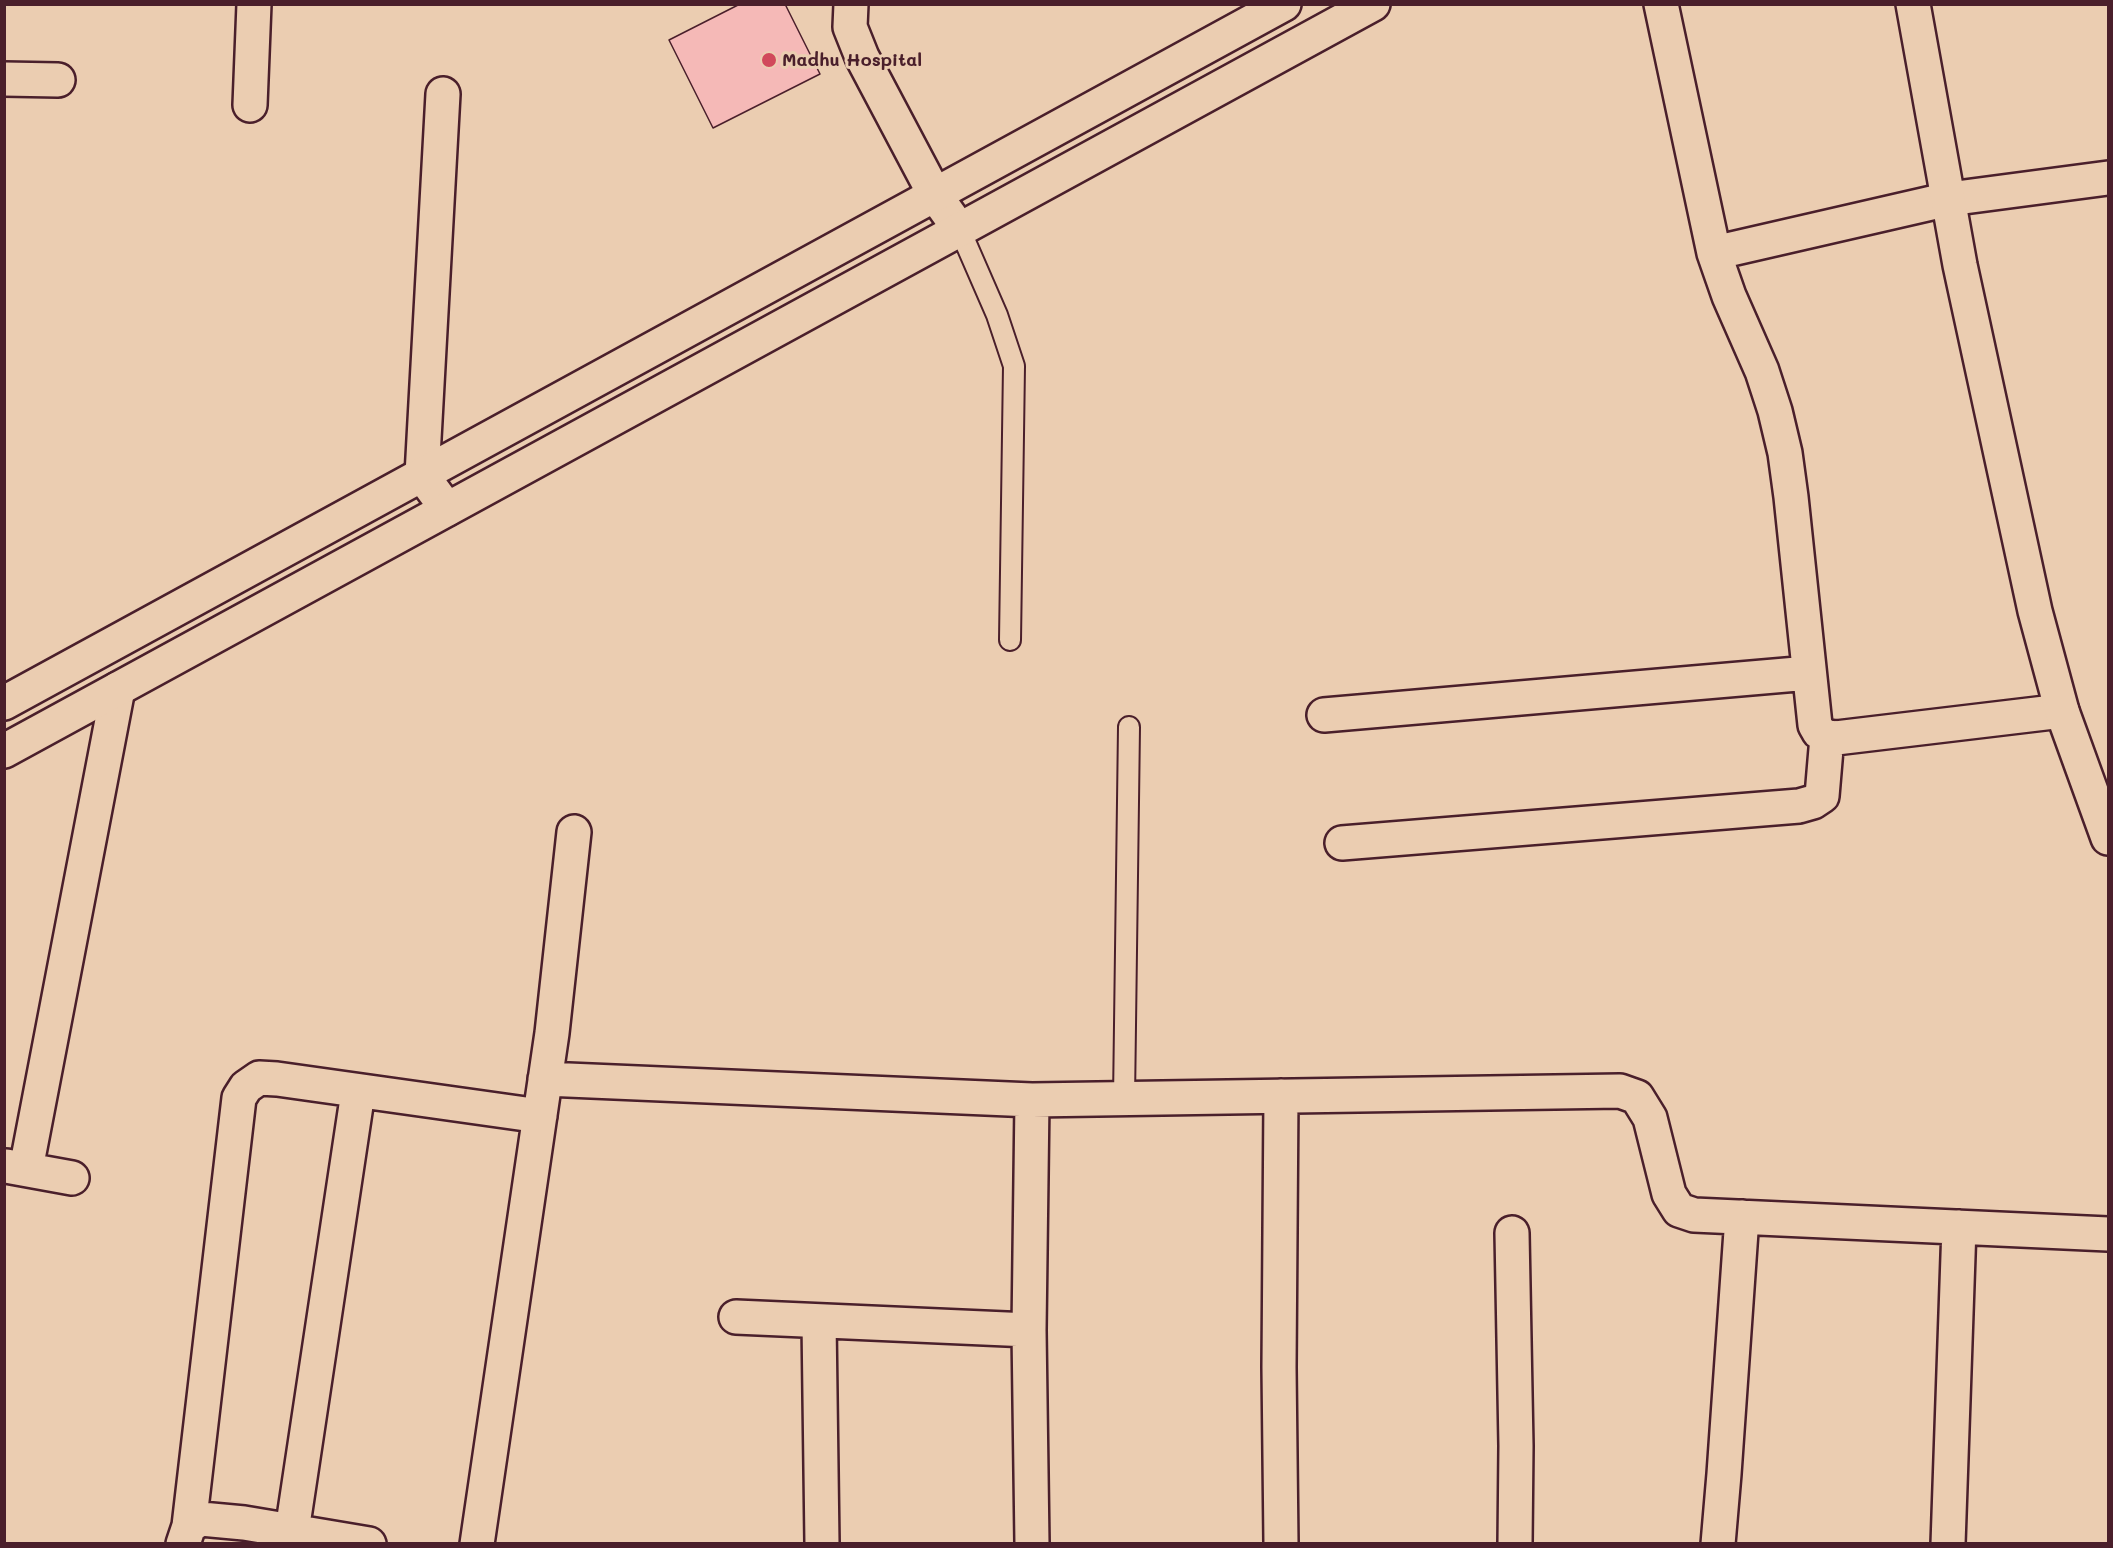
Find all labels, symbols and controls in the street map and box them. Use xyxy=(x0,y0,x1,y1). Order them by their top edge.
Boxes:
place label: Madhu Hospital xyxy=(782,49,922,71)
marker: Madhu Hospital xyxy=(760,51,778,69)

